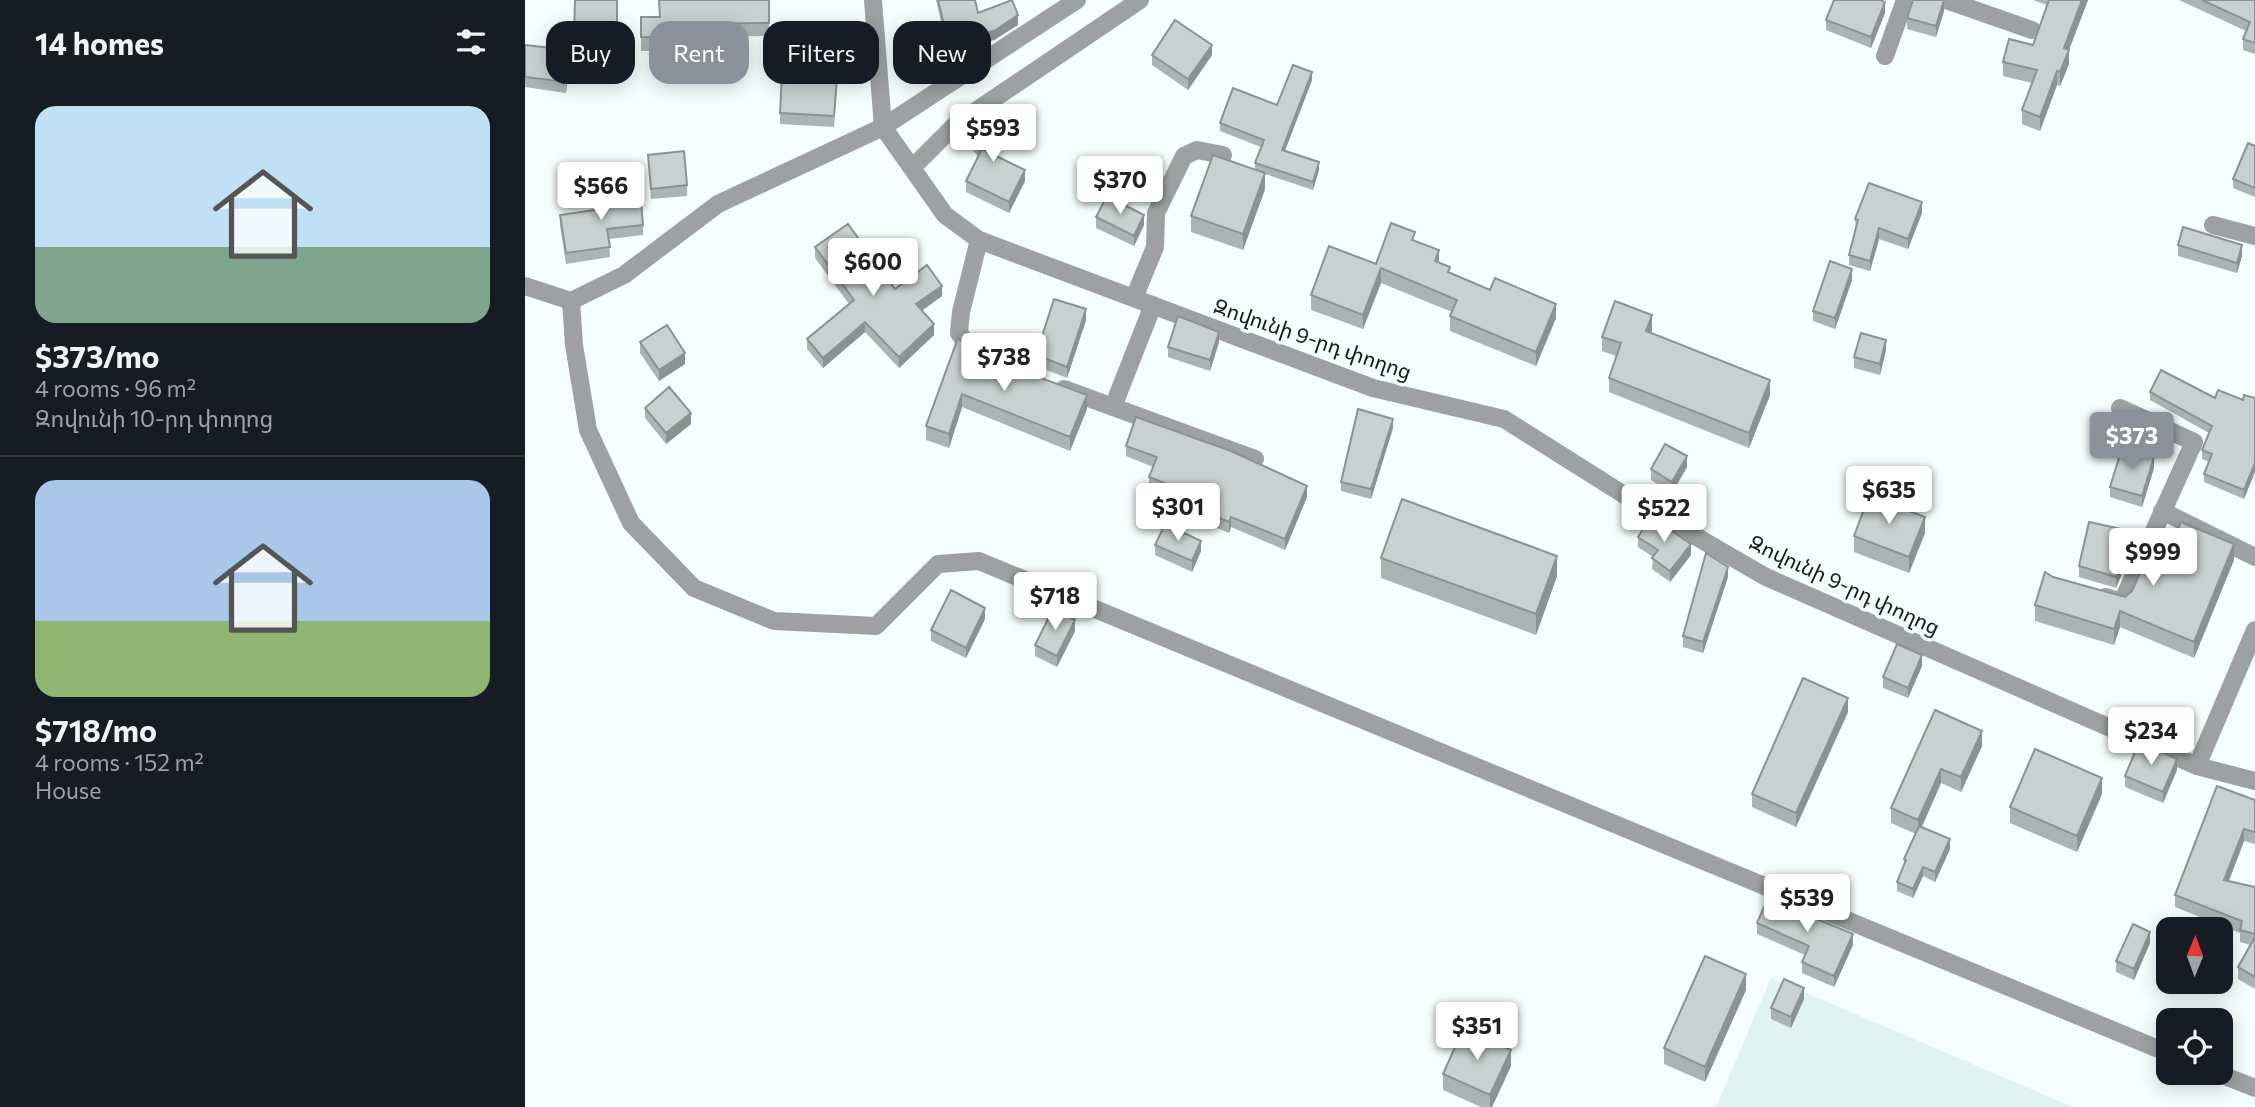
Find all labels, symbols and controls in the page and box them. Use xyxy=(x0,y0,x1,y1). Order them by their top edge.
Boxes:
chip: Buy xyxy=(546,21,635,84)
chip: Rent xyxy=(649,21,749,84)
chip: Filters xyxy=(763,21,879,84)
chip: New xyxy=(893,21,991,84)
icon: filters xyxy=(452,23,490,61)
text: 14 homes xyxy=(35,24,164,61)
pin: $593 xyxy=(952,104,1034,164)
text: $593 xyxy=(966,113,1020,141)
icon: home xyxy=(200,151,326,277)
pin: $370 xyxy=(1079,156,1161,216)
pin: $566 xyxy=(560,162,642,222)
text: $370 xyxy=(1093,165,1147,193)
text: $566 xyxy=(573,171,629,199)
pin: $600 xyxy=(832,238,914,298)
text: $600 xyxy=(844,247,902,275)
street label: Զովունի 9-րդ փողոց xyxy=(1210,292,1415,385)
pin: $738 xyxy=(963,334,1045,393)
text: $373/mo xyxy=(35,337,160,374)
text: $738 xyxy=(977,342,1031,370)
text: 4 rooms · 96 m² xyxy=(35,374,196,402)
text: Զովունի 10-րդ փողոց xyxy=(35,404,273,432)
pin: $373 xyxy=(2091,412,2173,472)
text: $373 xyxy=(2106,421,2158,449)
pin: $635 xyxy=(1848,466,1930,526)
text: $635 xyxy=(1862,475,1916,503)
pin: $301 xyxy=(1137,484,1219,543)
pin: $522 xyxy=(1623,484,1705,544)
text: $301 xyxy=(1152,492,1204,520)
text: $522 xyxy=(1638,493,1690,521)
icon: home xyxy=(200,525,326,651)
pin: $999 xyxy=(2112,528,2194,588)
street label: Զովունի 9-րդ փողոց xyxy=(1745,529,1944,640)
text: $999 xyxy=(2125,537,2181,565)
pin: $718 xyxy=(1014,572,1096,632)
text: $718 xyxy=(1030,581,1080,609)
pin: $234 xyxy=(2110,708,2192,767)
text: $718/mo xyxy=(35,711,157,748)
text: $234 xyxy=(2124,716,2178,744)
text: 4 rooms · 152 m² xyxy=(35,748,204,776)
text: House xyxy=(35,776,101,804)
pin: $539 xyxy=(1766,874,1848,934)
text: $539 xyxy=(1780,883,1834,911)
north arrow xyxy=(2156,917,2233,994)
map controls xyxy=(2156,917,2233,1085)
pin: $351 xyxy=(1436,1002,1518,1062)
button: locate xyxy=(2156,1008,2233,1085)
text: $351 xyxy=(1452,1011,1502,1039)

